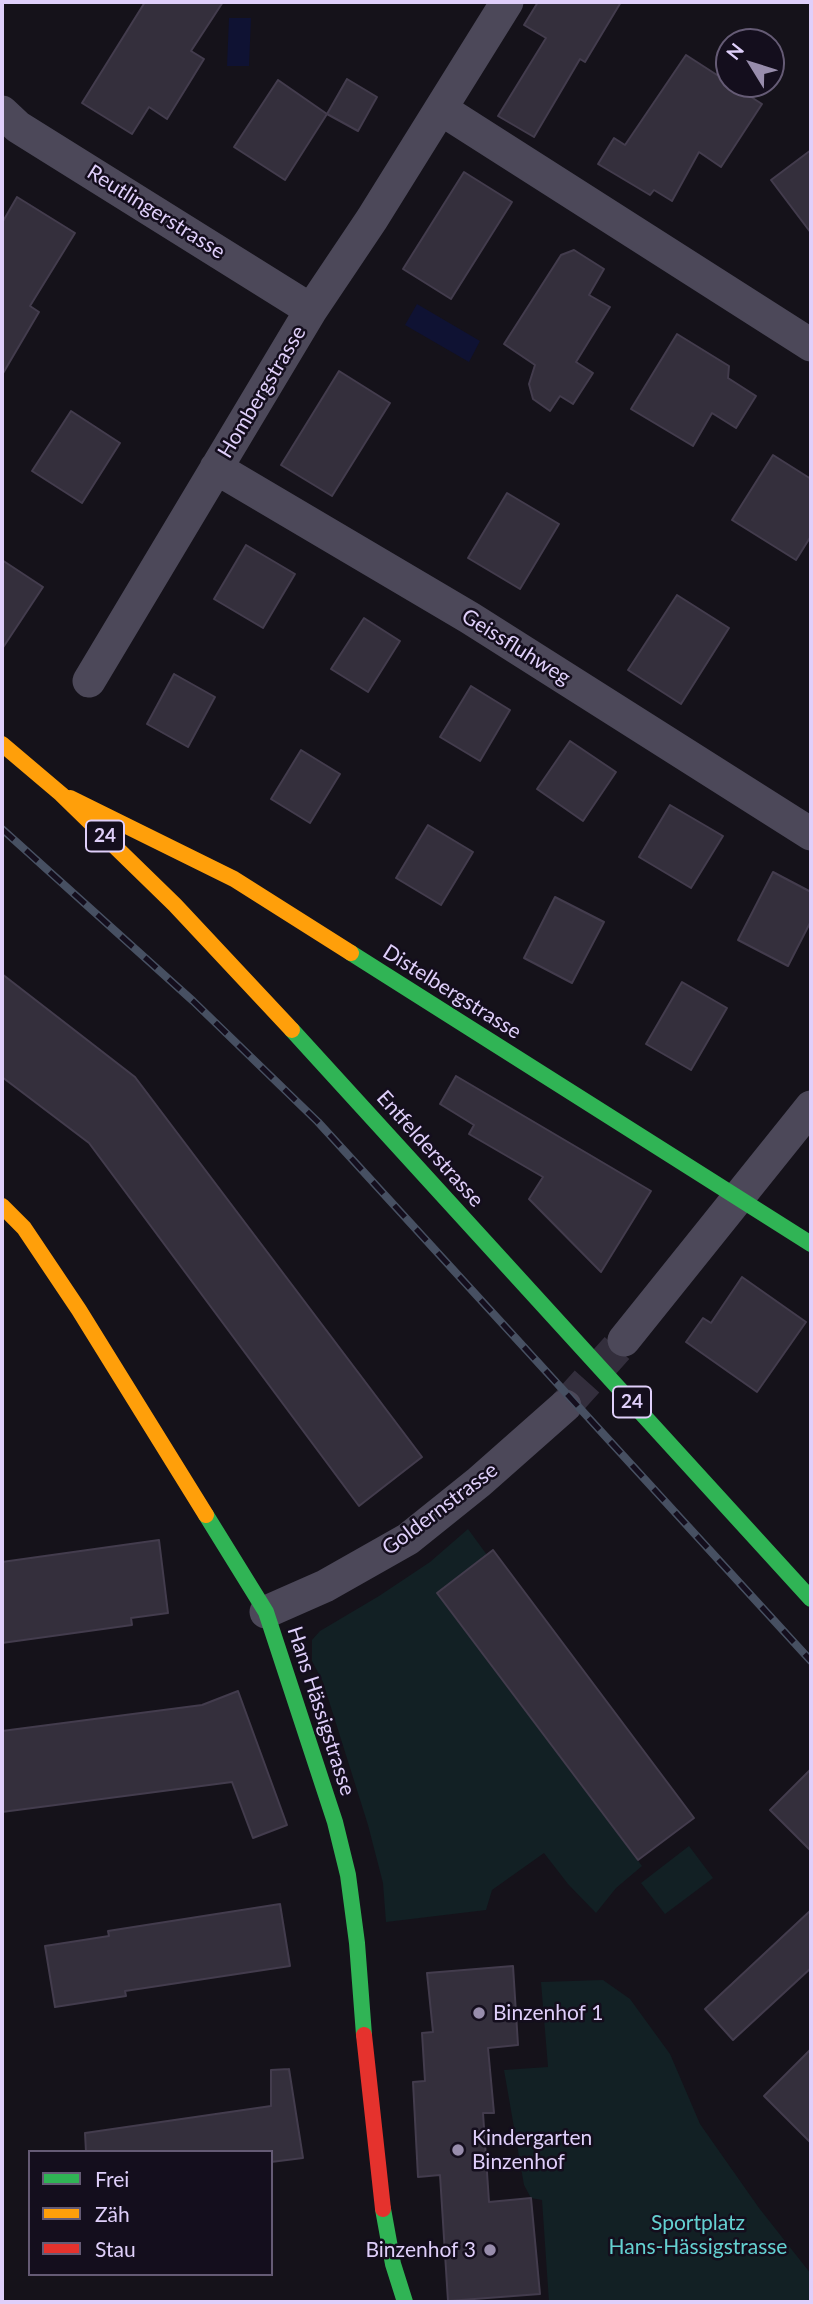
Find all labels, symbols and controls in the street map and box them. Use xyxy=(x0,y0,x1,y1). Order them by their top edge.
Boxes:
north arrow xyxy=(715,28,785,98)
text: N xyxy=(721,38,748,64)
street label: Reutlingerstrasse xyxy=(82,160,230,264)
street label: Hombergstrasse xyxy=(213,321,311,463)
street label: Geissfluhweg xyxy=(457,604,575,690)
road number: 24 xyxy=(86,820,124,852)
street label: Distelbergstrasse xyxy=(378,939,526,1045)
street label: Entfelderstrasse xyxy=(371,1086,489,1212)
road number: 24 xyxy=(613,1386,651,1418)
street label: Goldernstrasse xyxy=(377,1457,503,1561)
street label: Hans Hässigstrasse xyxy=(282,1623,360,1799)
place label: Binzenhof 1 xyxy=(493,2000,604,2026)
marker: Binzenhof 1 xyxy=(471,2005,487,2021)
place label: Kindergarten Binzenhof xyxy=(472,2125,592,2175)
marker: Kindergarten Binzenhof xyxy=(450,2142,466,2158)
legend xyxy=(28,2150,273,2276)
text: Frei xyxy=(95,2166,129,2191)
text: Zäh xyxy=(95,2201,130,2226)
park label: Sportplatz Hans-Hässigstrasse xyxy=(609,2210,787,2260)
text: Stau xyxy=(95,2236,136,2261)
place label: Binzenhof 3 xyxy=(365,2237,476,2263)
marker: Binzenhof 3 xyxy=(482,2242,498,2258)

